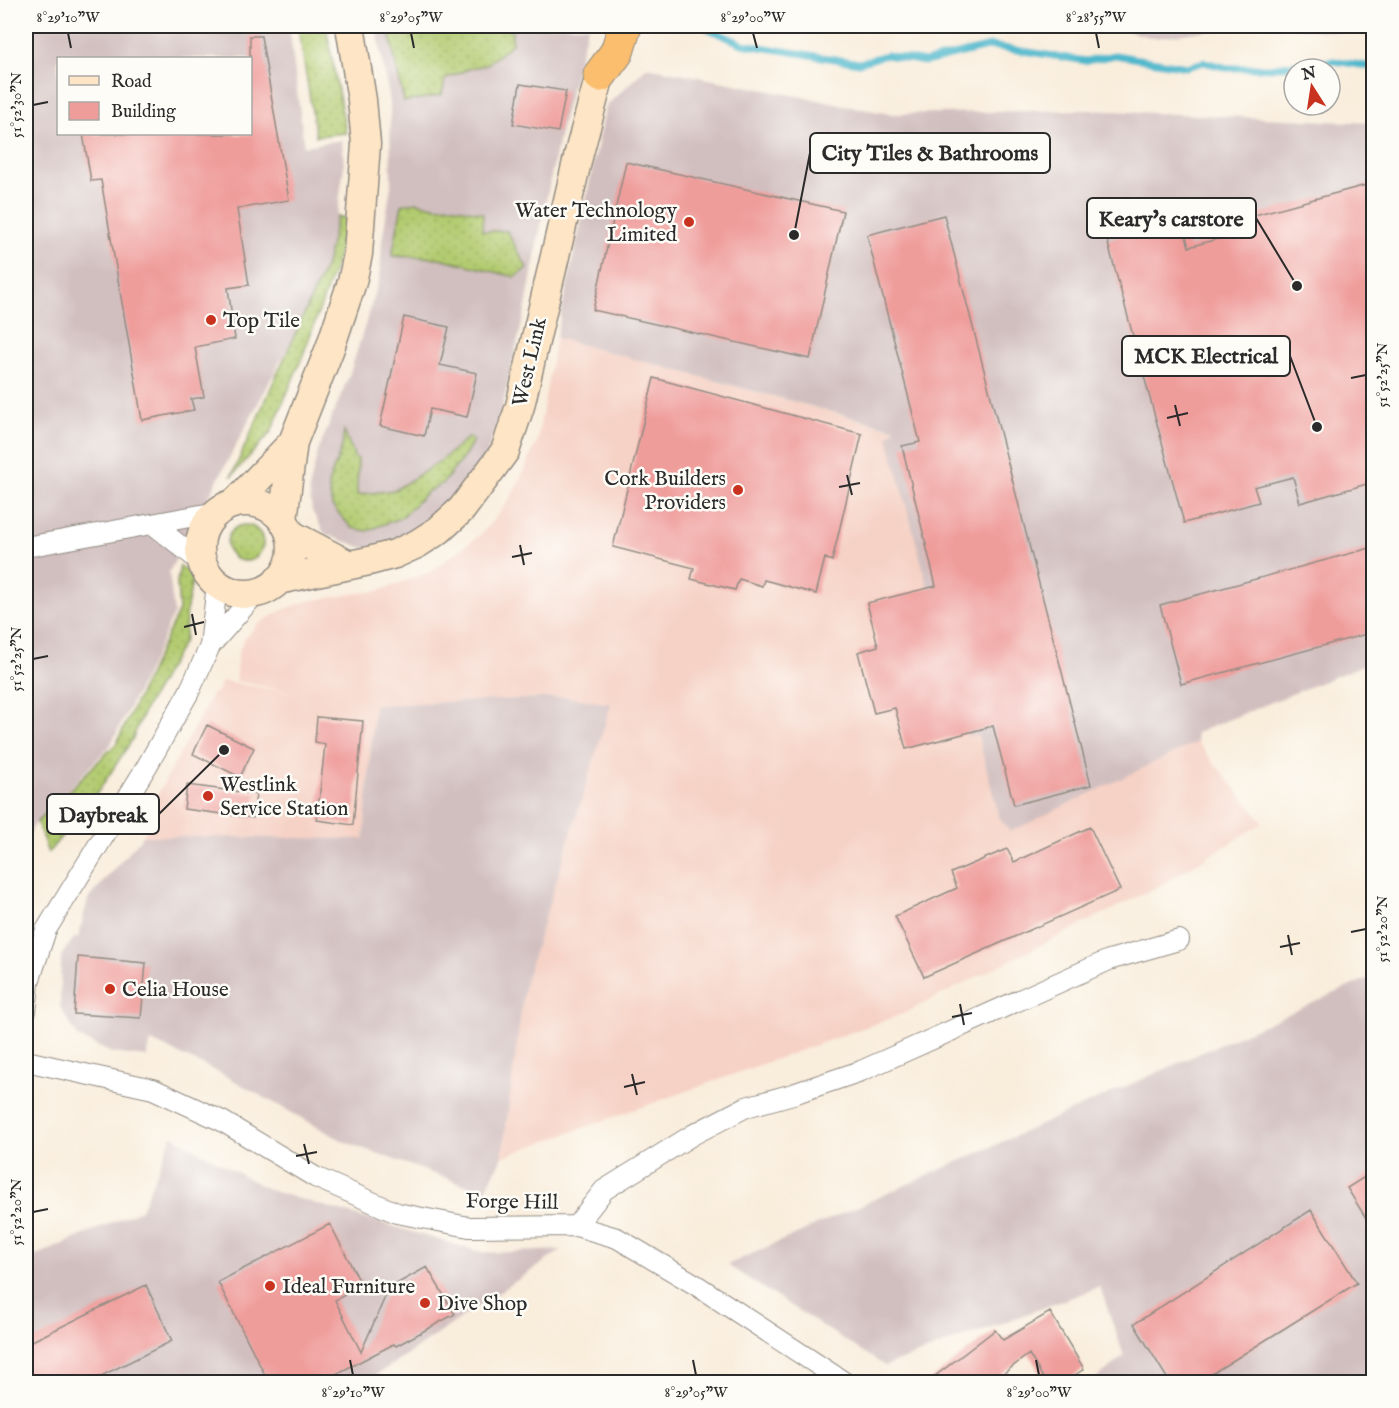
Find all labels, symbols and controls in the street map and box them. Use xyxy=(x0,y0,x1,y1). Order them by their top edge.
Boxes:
text: 8°29'10"W xyxy=(37,8,100,27)
text: 8°29'05"W xyxy=(380,8,443,27)
text: 8°29'00"W xyxy=(721,8,786,27)
text: 8°28'55"W xyxy=(1066,8,1127,27)
legend xyxy=(57,57,252,135)
north arrow xyxy=(1282,57,1342,117)
text: N xyxy=(1299,63,1318,86)
text: Road xyxy=(111,71,152,94)
text: 51°52'30"N xyxy=(7,72,26,138)
text: Building xyxy=(111,101,176,124)
callout: City Tiles & Bathrooms xyxy=(810,133,1050,173)
text: City Tiles & Bathrooms xyxy=(822,140,1038,168)
place label: Water Technology Limited xyxy=(515,198,678,249)
callout: Keary's carstore xyxy=(1087,198,1256,238)
text: Keary's carstore xyxy=(1098,206,1244,234)
marker: Water Technology Limited xyxy=(682,215,696,229)
place label: Top Tile xyxy=(223,308,300,335)
marker: Top Tile xyxy=(204,313,218,327)
street label: West Link xyxy=(507,314,554,410)
callout: MCK Electrical xyxy=(1122,336,1290,376)
text: 51°52'25"N xyxy=(1373,342,1392,408)
text: MCK Electrical xyxy=(1134,343,1279,371)
place label: Cork Builders Providers xyxy=(604,466,726,517)
marker: Cork Builders Providers xyxy=(731,483,745,497)
text: 51°52'25"N xyxy=(7,626,26,692)
place label: Westlink Service Station xyxy=(220,772,348,823)
marker: Westlink Service Station xyxy=(201,789,215,803)
callout: Daybreak xyxy=(47,794,159,834)
text: Daybreak xyxy=(59,802,149,830)
text: 51°52'20"N xyxy=(1373,895,1392,963)
place label: Celia House xyxy=(122,977,229,1004)
marker: Celia House xyxy=(103,982,117,996)
text: 51°52'20"N xyxy=(7,1178,26,1246)
street label: Forge Hill xyxy=(465,1188,559,1217)
place label: Ideal Furniture xyxy=(282,1274,415,1301)
marker: Ideal Furniture xyxy=(263,1279,277,1293)
place label: Dive Shop xyxy=(437,1291,527,1318)
marker: Dive Shop xyxy=(418,1296,432,1310)
text: 8°29'10"W xyxy=(322,1383,385,1402)
text: 8°29'05"W xyxy=(665,1383,728,1402)
text: 8°29'00"W xyxy=(1007,1383,1072,1402)

